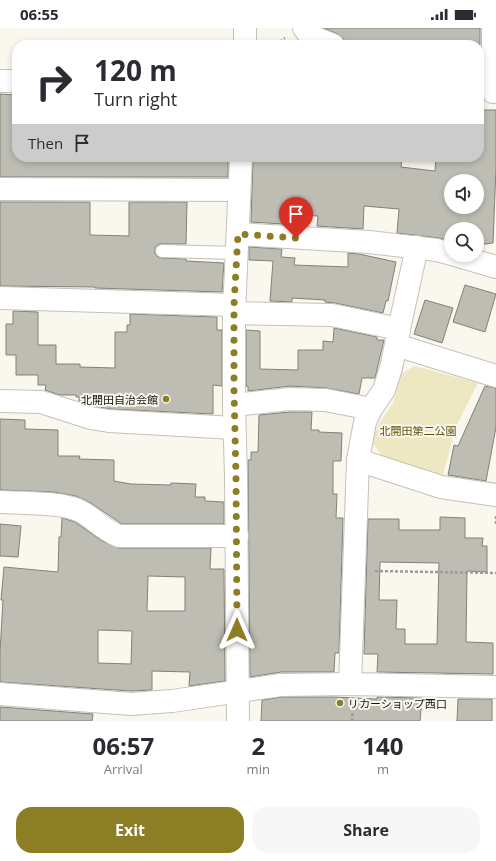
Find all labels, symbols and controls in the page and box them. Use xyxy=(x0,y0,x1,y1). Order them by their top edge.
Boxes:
text: 06:55 xyxy=(20,4,59,24)
text: 120 m xyxy=(94,51,177,89)
icon: right xyxy=(28,56,80,108)
text: Turn right xyxy=(94,87,177,111)
icon: arrive xyxy=(71,132,93,154)
text: Then xyxy=(28,133,63,153)
map controls xyxy=(444,174,484,262)
button: sound xyxy=(444,174,484,214)
pin xyxy=(279,197,313,238)
icon: arrive xyxy=(285,203,307,225)
button: search xyxy=(444,222,484,262)
place label: 北開田自治会館 xyxy=(81,392,158,407)
marker: 北開田自治会館 xyxy=(161,394,171,404)
park label: 北開田第二公園 xyxy=(380,423,457,438)
position arrow xyxy=(216,609,258,651)
place label: リカーショップ西口 xyxy=(348,696,447,711)
marker: リカーショップ西口 xyxy=(335,698,345,708)
text: 06:57 xyxy=(92,729,154,762)
text: 2 xyxy=(251,729,265,762)
text: 140 xyxy=(362,729,404,762)
text: Arrival xyxy=(104,760,143,778)
text: min xyxy=(247,760,270,778)
text: m xyxy=(377,760,389,778)
button: Exit xyxy=(16,807,244,853)
button: Share xyxy=(252,807,480,853)

